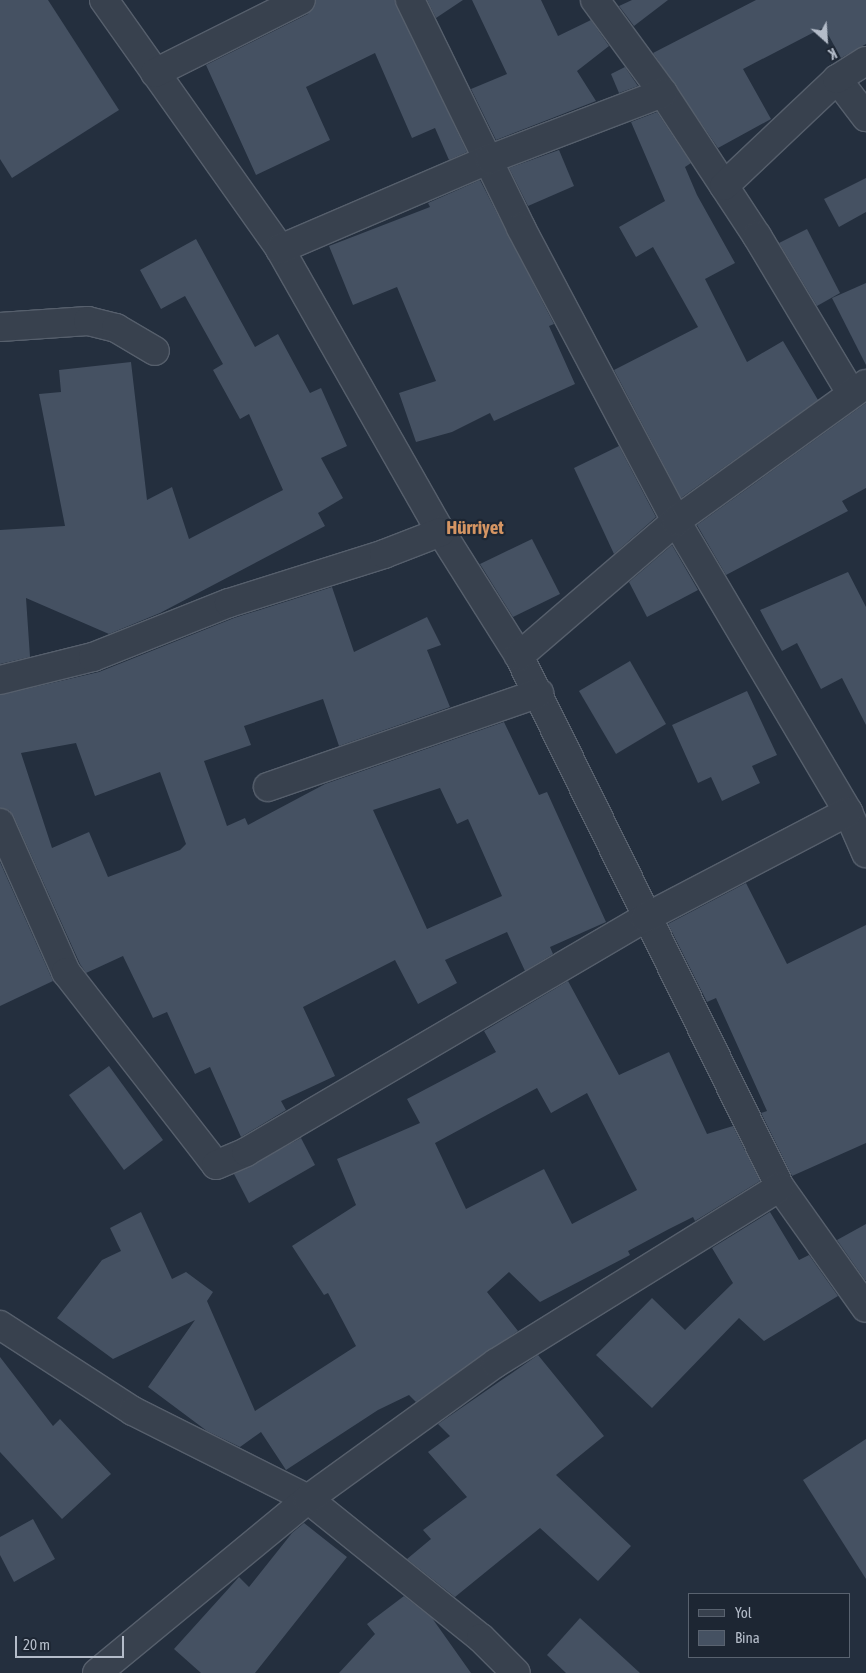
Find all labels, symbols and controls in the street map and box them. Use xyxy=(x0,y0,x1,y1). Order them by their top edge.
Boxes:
north arrow xyxy=(801,15,851,65)
text: K xyxy=(826,45,839,62)
district label: Hürriyet xyxy=(446,517,504,539)
legend xyxy=(688,1593,851,1658)
text: Yol xyxy=(735,1604,752,1621)
scale bar xyxy=(18,1626,126,1658)
text: Bina xyxy=(735,1629,760,1646)
text: 20 m xyxy=(23,1636,50,1653)

